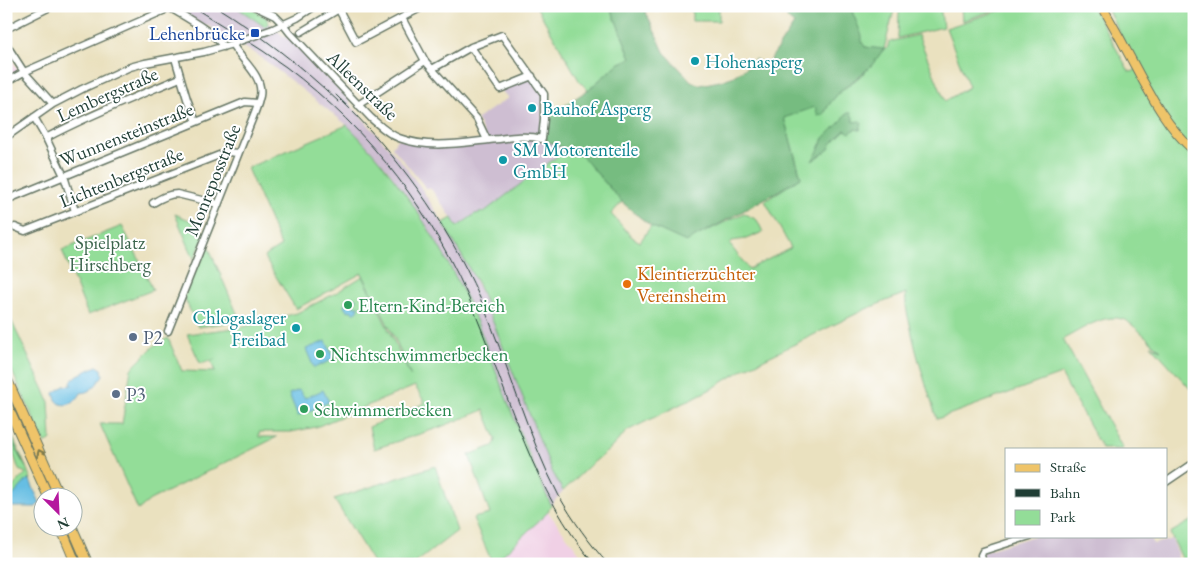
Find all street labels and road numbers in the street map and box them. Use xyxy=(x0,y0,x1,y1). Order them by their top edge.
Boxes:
street label: Alleenstraße xyxy=(321,44,404,126)
street label: Lembergstraße xyxy=(53,61,162,128)
street label: Wunnensteinstraße xyxy=(56,96,197,173)
street label: Monreposstraße xyxy=(179,121,246,240)
street label: Lichtenbergstraße xyxy=(56,141,187,214)

